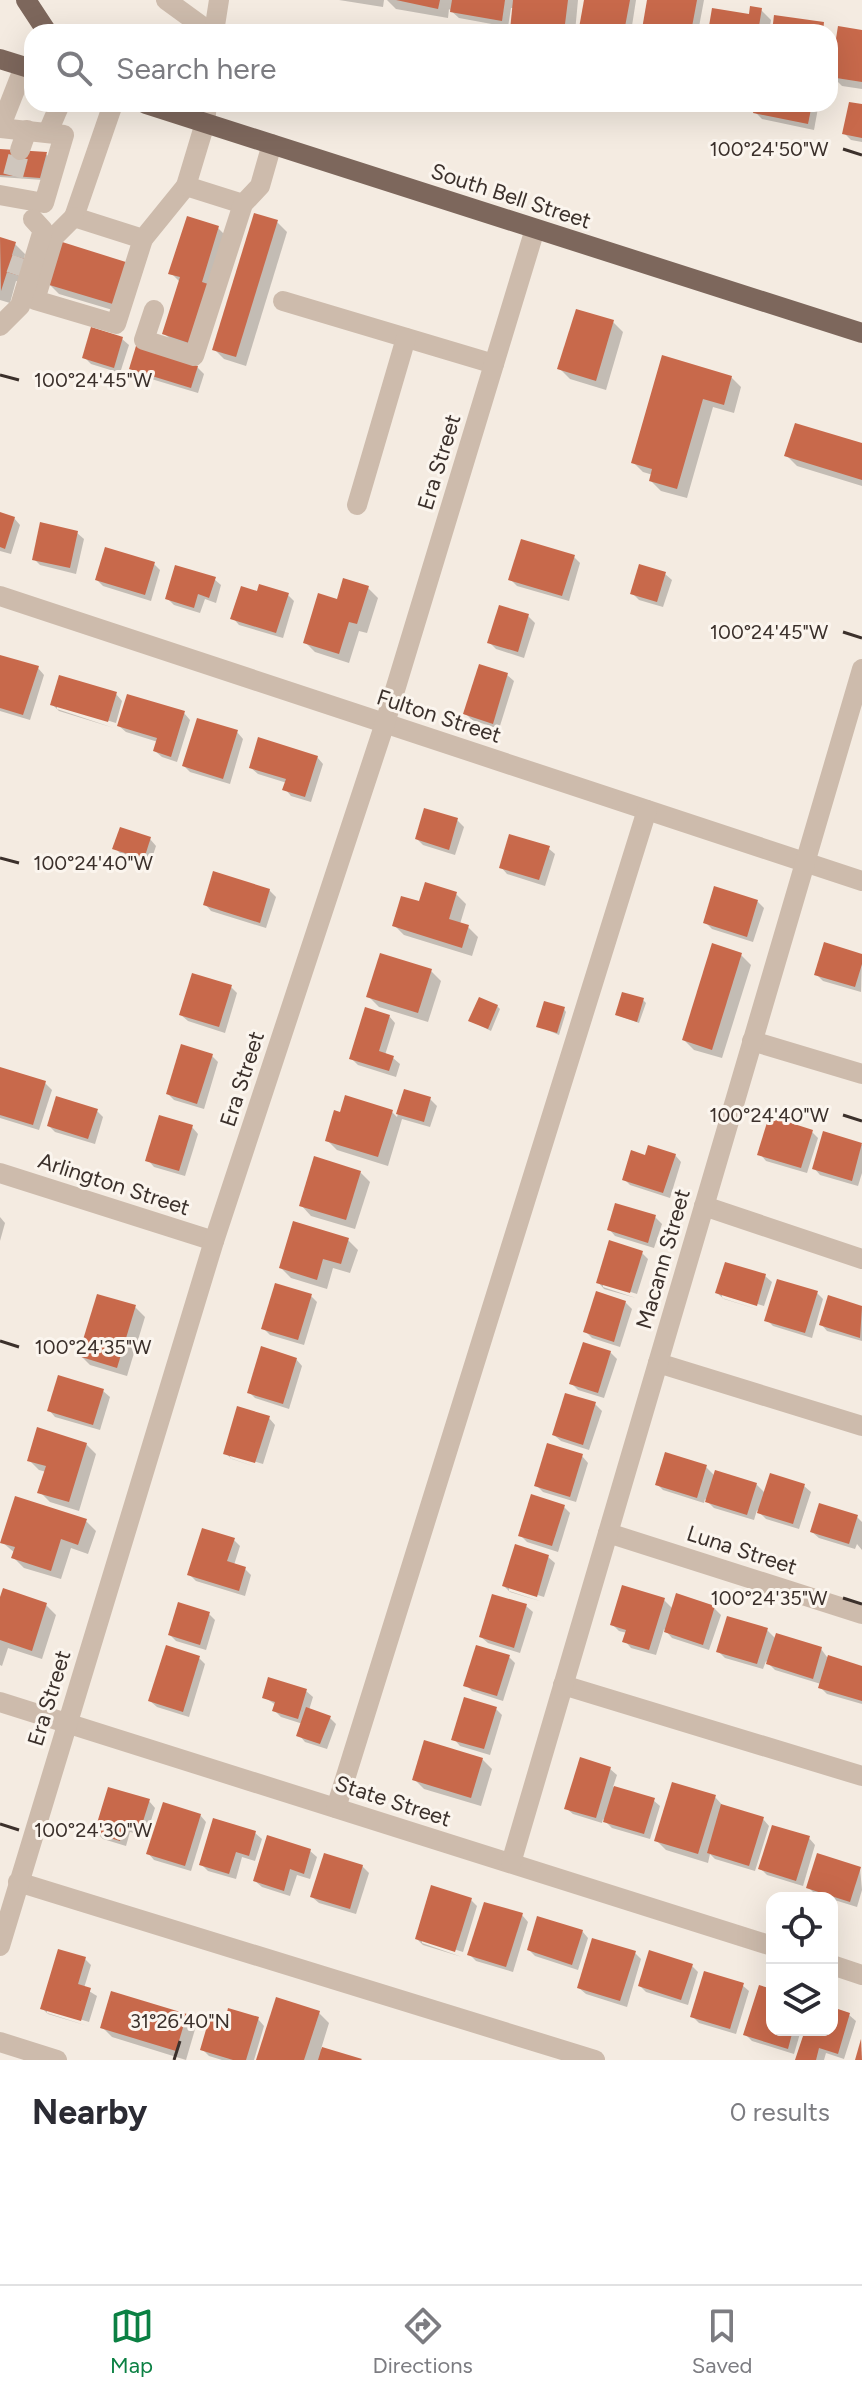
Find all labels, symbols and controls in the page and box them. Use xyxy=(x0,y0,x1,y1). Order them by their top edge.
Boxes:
search box xyxy=(24,24,838,112)
icon: search xyxy=(52,46,96,90)
text: Search here xyxy=(116,50,276,87)
text: 100°24'50"W xyxy=(710,137,828,161)
street label: South Bell Street xyxy=(428,157,594,235)
text: 100°24'45"W xyxy=(34,368,152,392)
street label: Era Street xyxy=(412,411,466,513)
text: 100°24'45"W xyxy=(710,620,828,644)
street label: Fulton Street xyxy=(373,683,505,749)
text: 100°24'40"W xyxy=(33,851,153,875)
street label: Era Street xyxy=(214,1028,270,1130)
text: 100°24'40"W xyxy=(709,1103,829,1127)
street label: Arlington Street xyxy=(35,1147,193,1221)
street label: Macann Street xyxy=(630,1186,696,1332)
text: 100°24'35"W xyxy=(35,1335,151,1359)
street label: Luna Street xyxy=(683,1520,801,1580)
text: 100°24'35"W xyxy=(711,1586,827,1610)
street label: Era Street xyxy=(22,1647,76,1749)
street label: State Street xyxy=(332,1770,454,1832)
text: 100°24'30"W xyxy=(34,1818,152,1842)
map controls xyxy=(766,1892,838,2036)
button: locate xyxy=(766,1892,838,1964)
button: layers xyxy=(766,1964,838,2036)
text: 31°26'40"N xyxy=(130,2009,230,2033)
text: Nearby xyxy=(32,2092,147,2133)
text: 0 results xyxy=(730,2096,830,2128)
tab: Map xyxy=(110,2304,154,2379)
tab: Directions xyxy=(373,2304,473,2379)
tab: Saved xyxy=(692,2304,752,2379)

